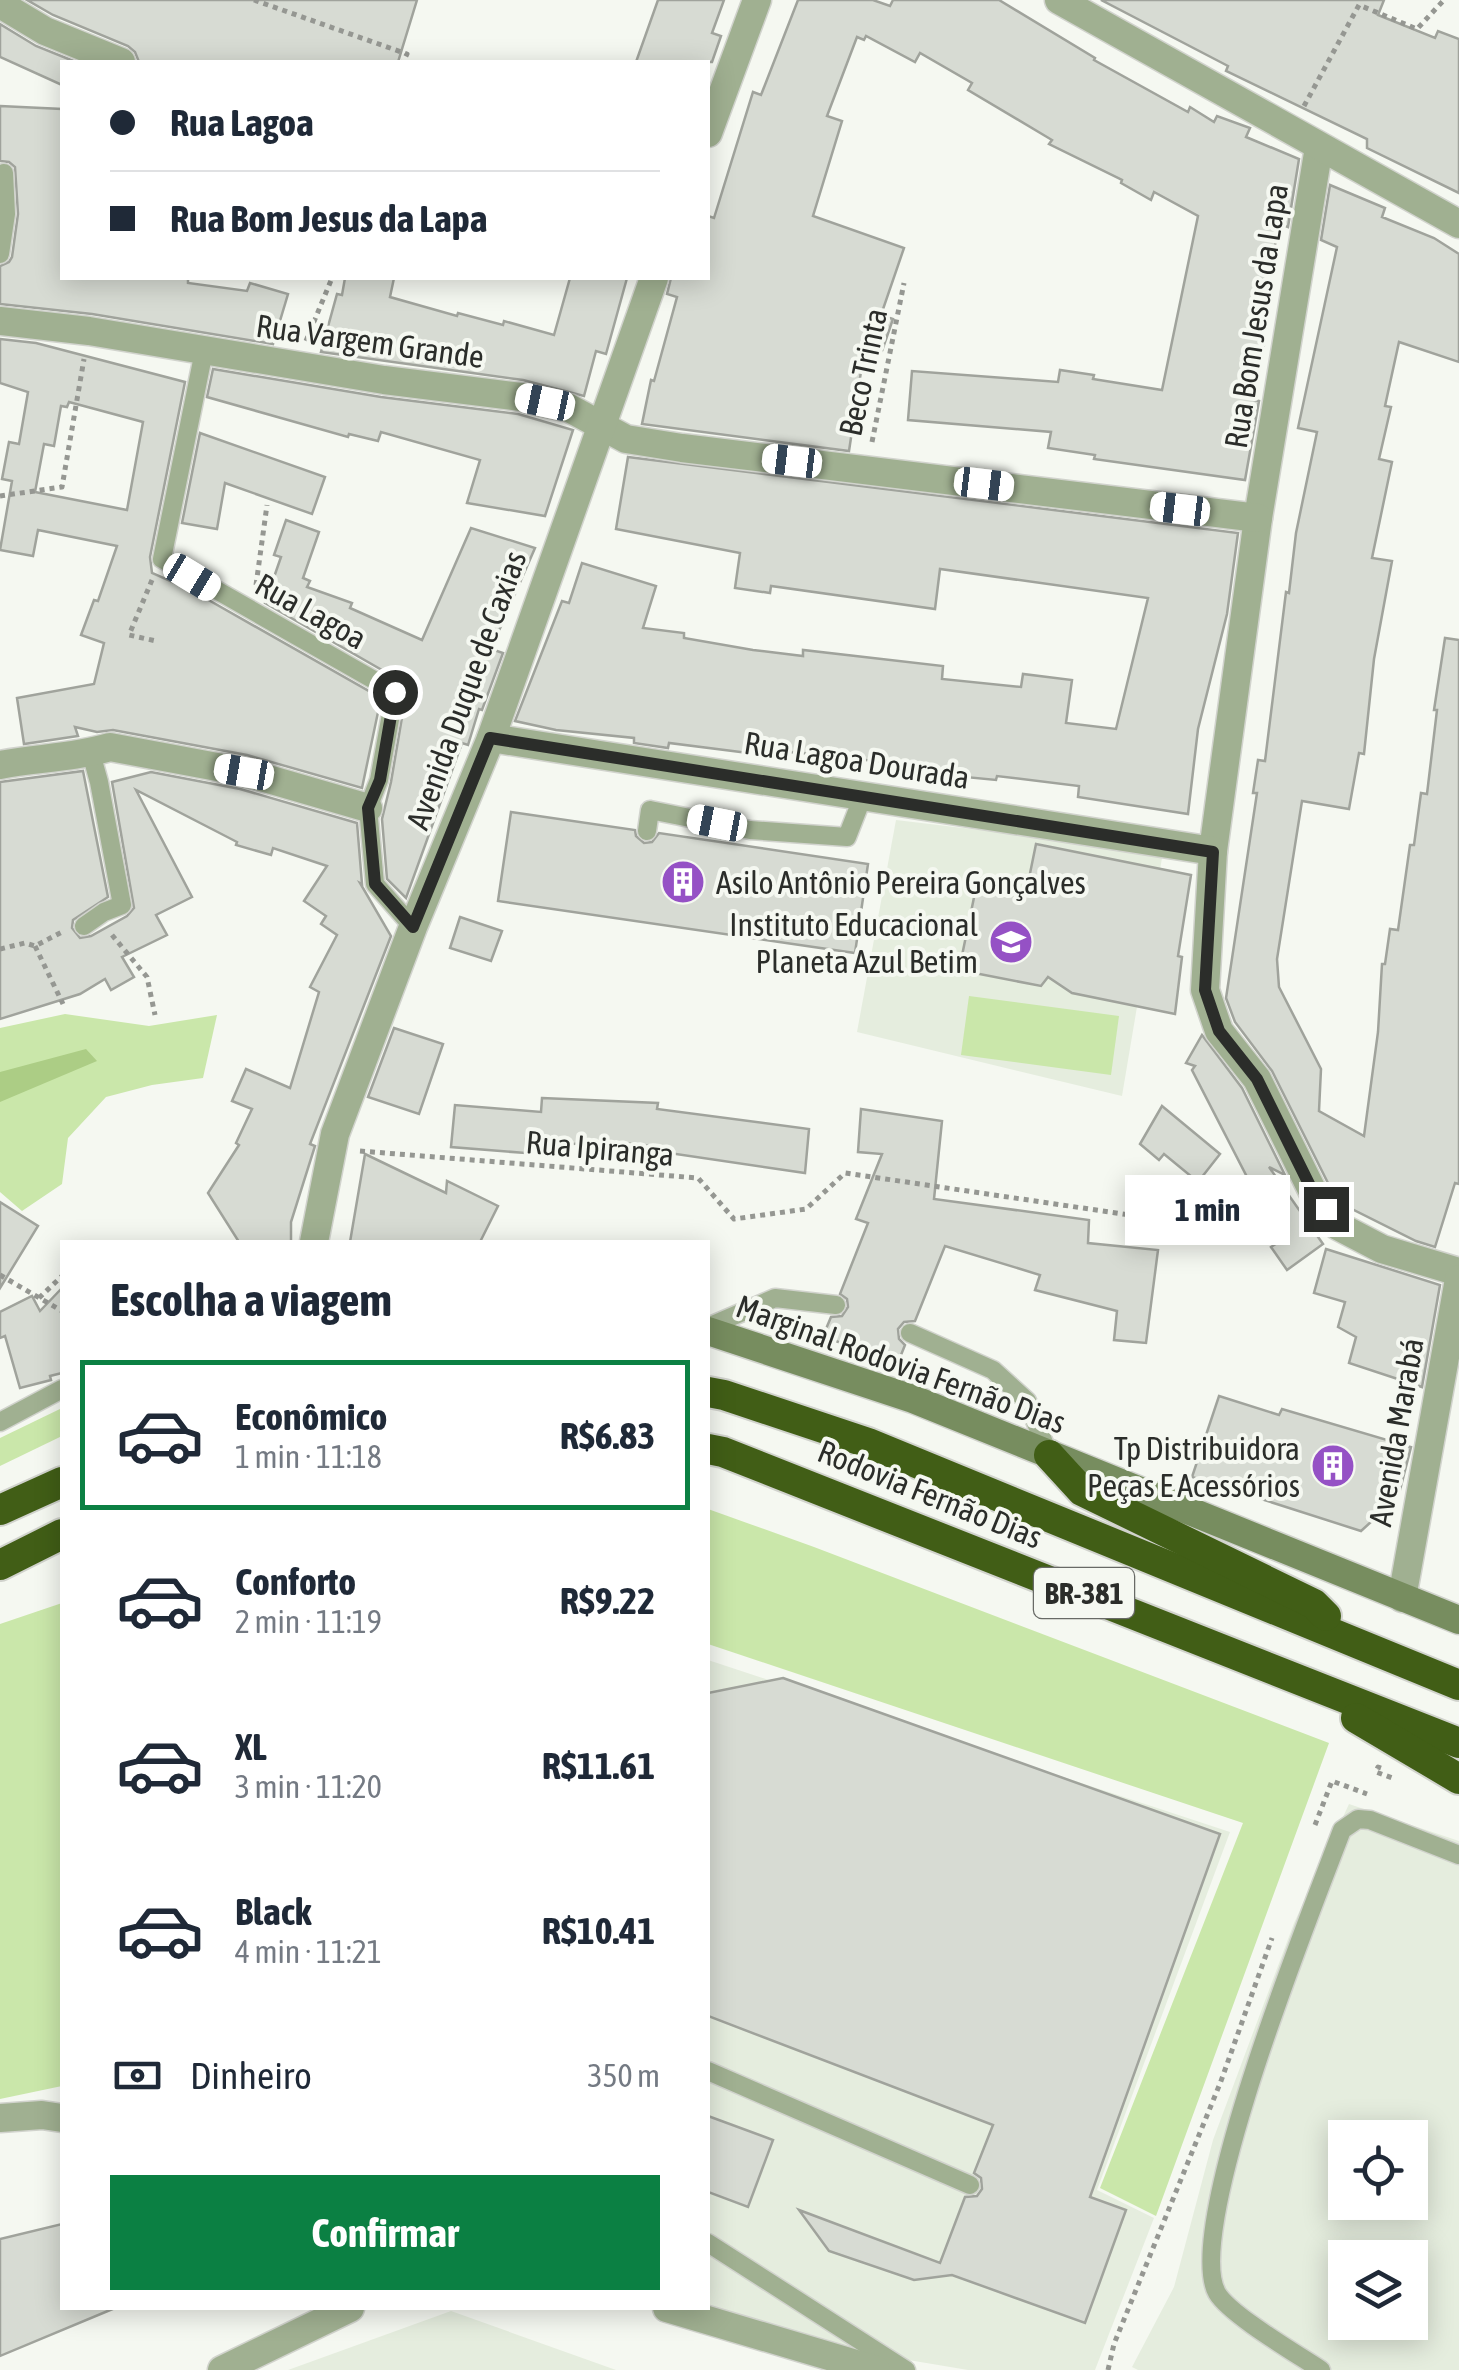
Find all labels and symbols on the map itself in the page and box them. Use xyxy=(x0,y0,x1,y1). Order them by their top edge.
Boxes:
street label: Rua Bom Jesus da Lapa xyxy=(1217,181,1295,451)
street label: Beco Trinta xyxy=(831,305,895,439)
street label: Rua Vargem Grande xyxy=(254,307,486,375)
car xyxy=(513,381,577,423)
car xyxy=(760,442,824,480)
car xyxy=(952,465,1016,503)
car xyxy=(1148,490,1212,528)
street label: Avenida Duque de Caxias xyxy=(398,546,534,834)
car xyxy=(159,549,225,605)
street label: Rua Lagoa xyxy=(249,565,373,657)
route start xyxy=(373,670,418,715)
street label: Rua Lagoa Dourada xyxy=(742,724,972,796)
car xyxy=(212,752,276,792)
car xyxy=(685,803,749,843)
building icon: Asilo Antônio Pereira Gonçalves xyxy=(660,859,706,905)
place label: Asilo Antônio Pereira Gonçalves xyxy=(716,864,1086,901)
place label: Instituto Educacional Planeta Azul Betim xyxy=(729,906,979,980)
school or university icon: Instituto Educacional Planeta Azul Betim xyxy=(988,919,1034,965)
street label: Rua Ipiranga xyxy=(524,1123,676,1173)
callout: 1 min xyxy=(1126,1174,1291,1244)
route end xyxy=(1304,1187,1349,1232)
street label: Marginal Rodovia Fernão Dias xyxy=(731,1287,1071,1441)
street label: Avenida Marabá xyxy=(1361,1335,1431,1529)
place label: Tp Distribuidora Peças E Acessórios xyxy=(1087,1430,1300,1504)
street label: Rodovia Fernão Dias xyxy=(813,1432,1047,1556)
building icon: Tp Distribuidora Peças E Acessórios xyxy=(1310,1443,1356,1489)
road number: BR-381 xyxy=(1034,1568,1134,1618)

